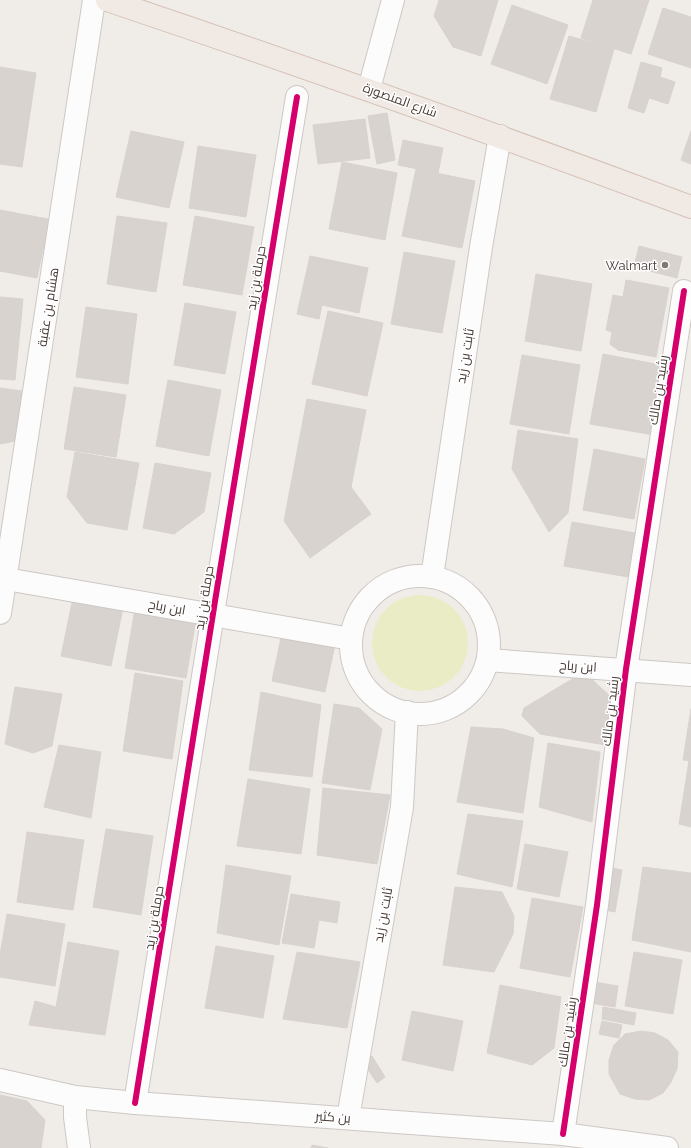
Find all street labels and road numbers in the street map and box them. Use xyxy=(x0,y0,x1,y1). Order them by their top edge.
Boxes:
street label: شارع المنصورة xyxy=(361,80,439,121)
street label: حرملة بن زيد xyxy=(244,245,268,311)
street label: هشام بن عقبة xyxy=(34,266,64,348)
street label: ثابت بن زيد xyxy=(453,327,477,385)
street label: رشيد بن مالك xyxy=(645,354,671,426)
street label: حرملة بن زيد xyxy=(192,565,216,631)
street label: ابن رباح xyxy=(147,596,187,619)
street label: ابن رباح xyxy=(559,657,597,676)
street label: رشيد بن مالك xyxy=(598,675,622,747)
street label: حرملة بن زيد xyxy=(142,885,166,951)
street label: ثابت بن زيد xyxy=(371,886,395,944)
street label: رشيد بن مالك xyxy=(555,996,579,1068)
street label: بن كثير xyxy=(314,1108,351,1126)

